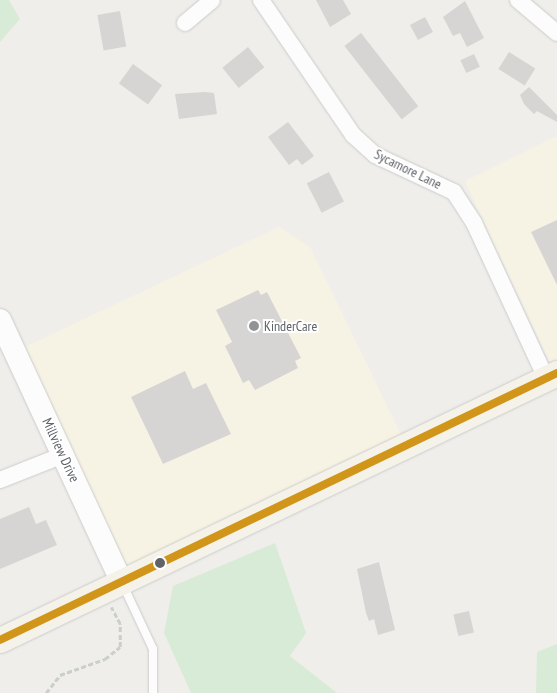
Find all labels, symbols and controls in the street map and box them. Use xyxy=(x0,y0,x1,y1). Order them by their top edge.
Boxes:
street label: Sycamore Lane xyxy=(372,146,444,192)
place label: KinderCare xyxy=(264,318,317,334)
marker: KinderCare xyxy=(248,320,260,332)
street label: Millview Drive xyxy=(39,415,83,485)
unlabelled marker xyxy=(155,558,165,568)

